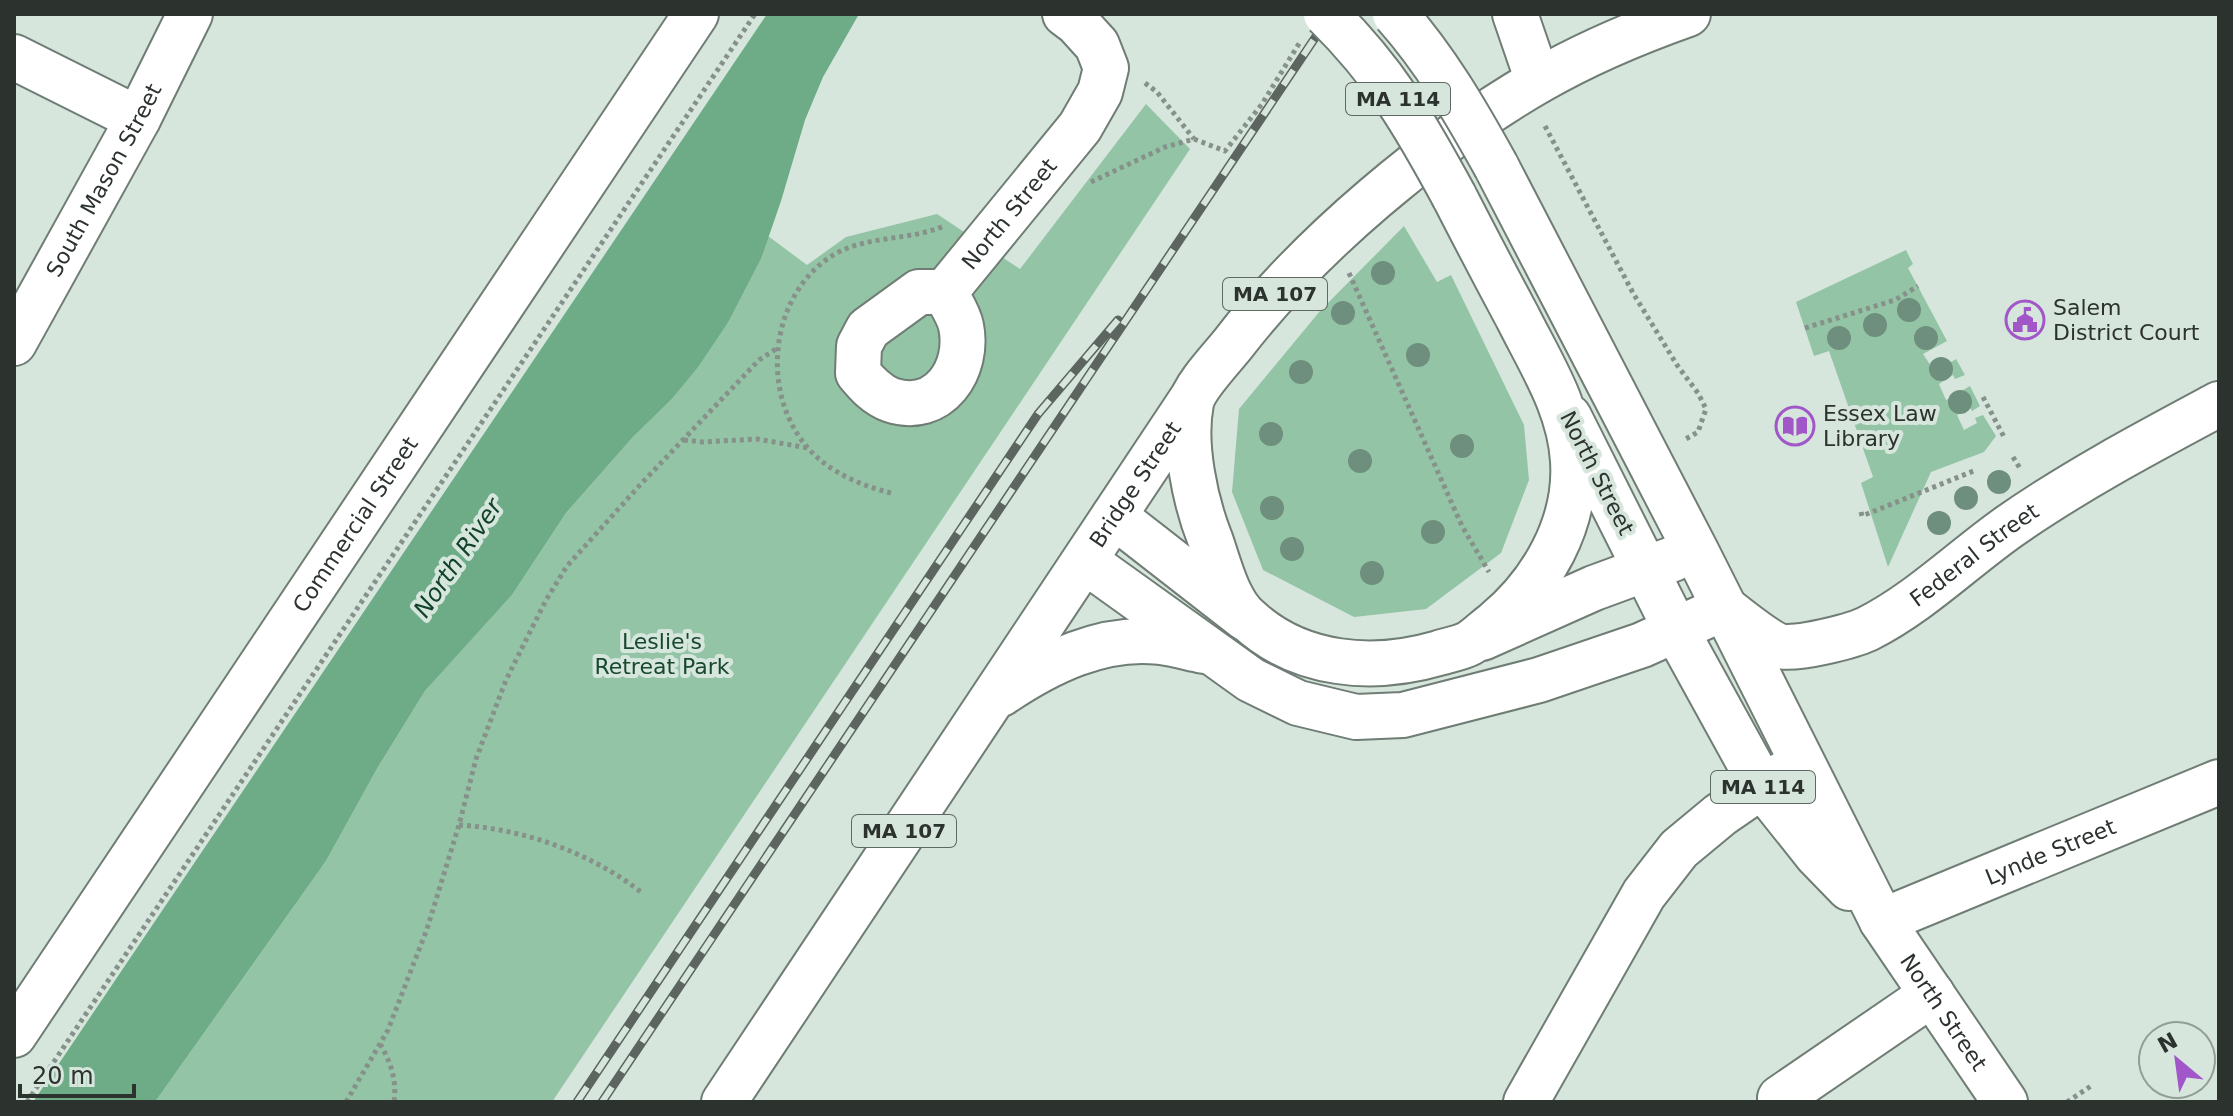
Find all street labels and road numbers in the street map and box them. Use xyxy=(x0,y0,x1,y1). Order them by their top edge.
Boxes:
street label: South Mason Street xyxy=(41,79,166,281)
road number: MA 114 xyxy=(1346,83,1450,115)
street label: North Street xyxy=(956,153,1062,274)
road number: MA 107 xyxy=(1223,278,1327,310)
street label: North Street xyxy=(1555,407,1639,539)
street label: Bridge Street xyxy=(1084,416,1186,552)
street label: Commercial Street xyxy=(288,432,423,617)
street label: Federal Street xyxy=(1905,498,2043,611)
road number: MA 114 xyxy=(1711,771,1815,803)
street label: Lynde Street xyxy=(1981,813,2119,890)
road number: MA 107 xyxy=(852,815,956,847)
street label: North Street xyxy=(1895,949,1992,1075)

